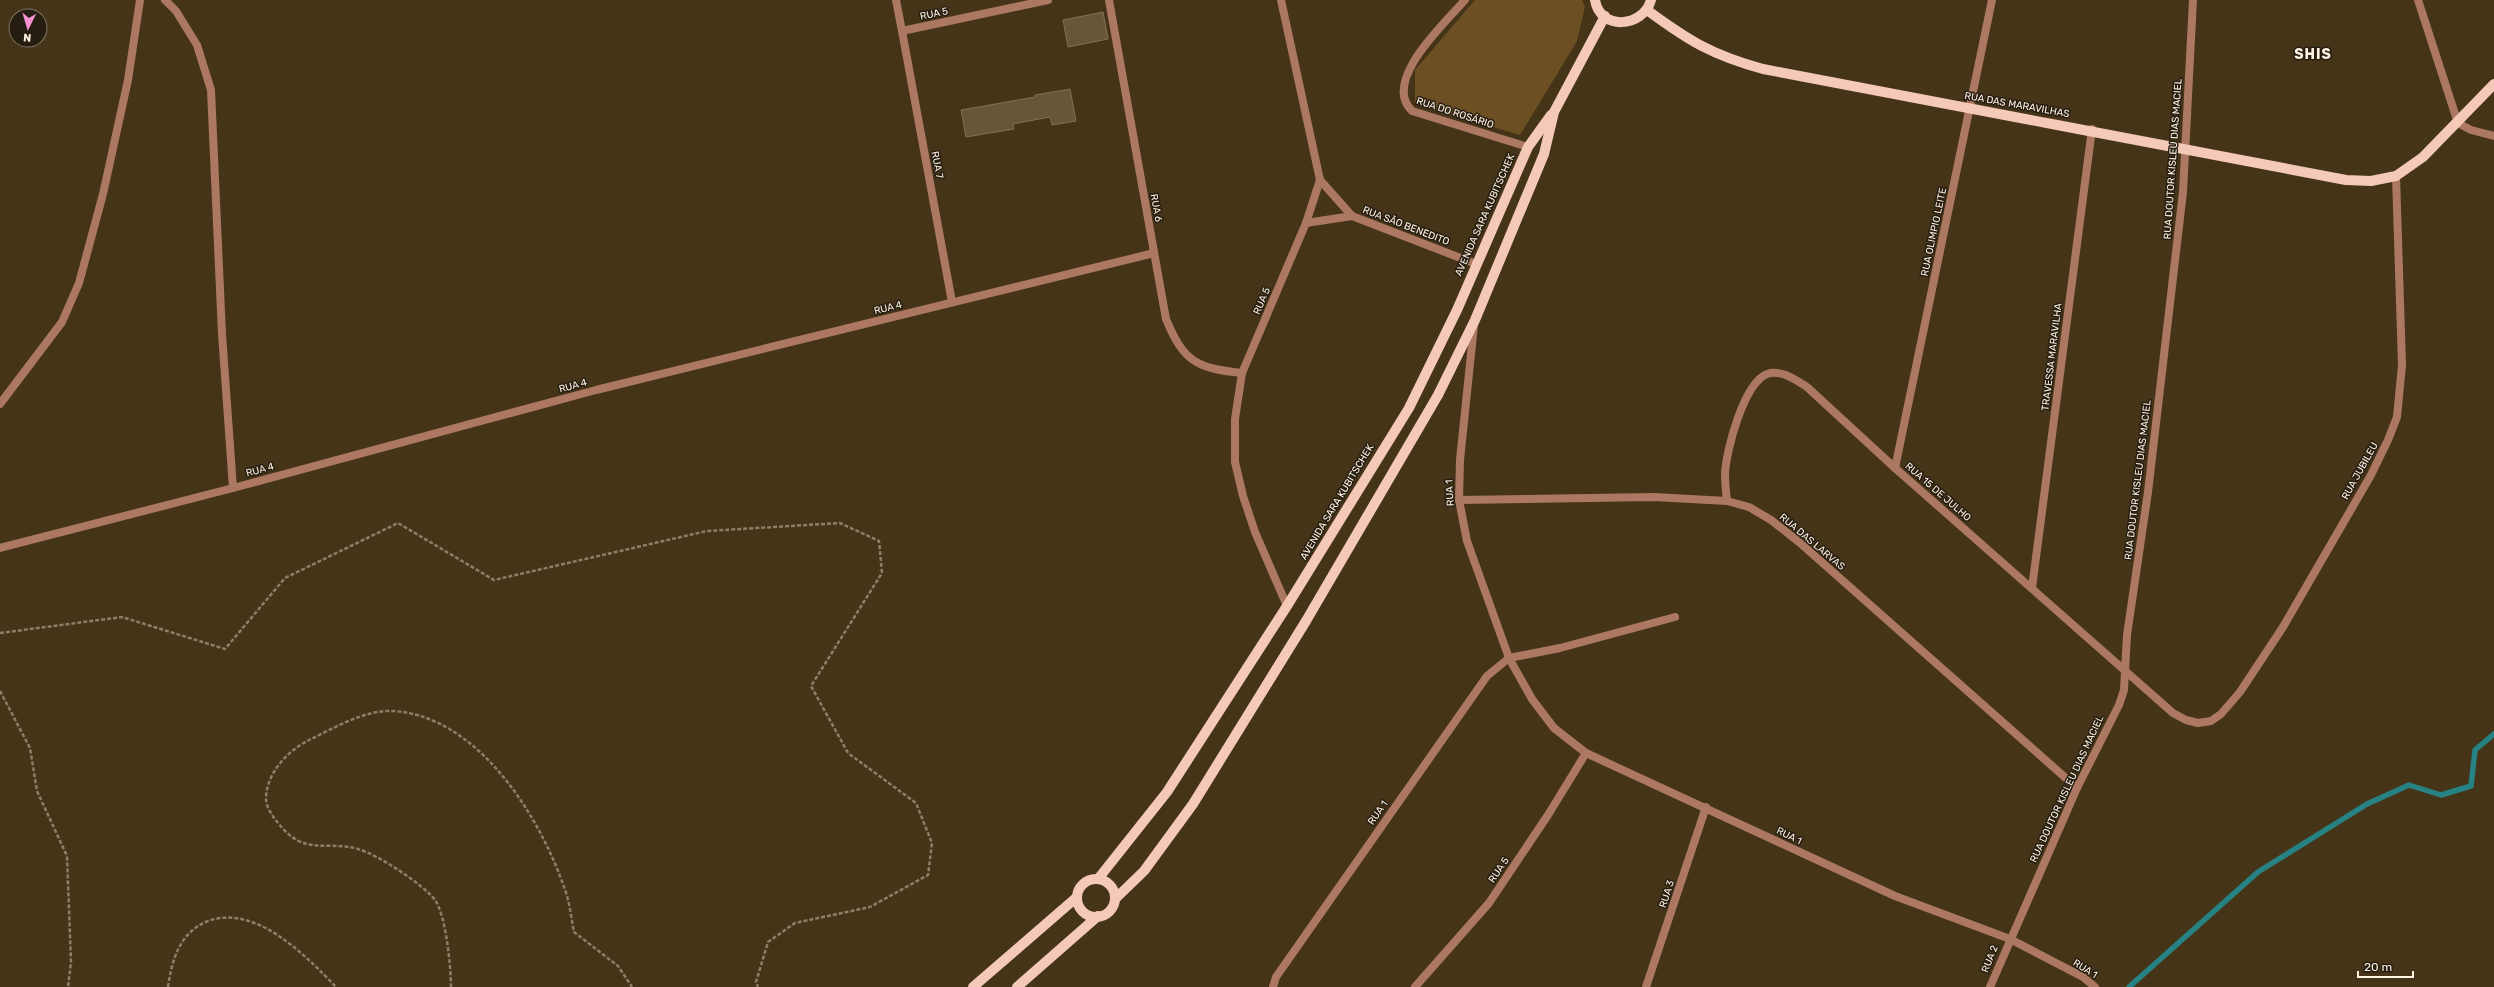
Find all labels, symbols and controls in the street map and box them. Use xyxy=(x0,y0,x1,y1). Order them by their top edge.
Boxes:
street label: RUA 5 xyxy=(919,5,949,23)
north arrow xyxy=(8,8,48,48)
text: N xyxy=(23,31,32,44)
district label: SHIS xyxy=(2294,46,2332,63)
street label: RUA DOUTOR KISLEU DIAS MACIEL xyxy=(2161,78,2185,240)
street label: RUA DAS MARAVILHAS xyxy=(1963,90,2071,120)
street label: RUA DO ROSÁRIO xyxy=(1415,95,1495,131)
street label: RUA 7 xyxy=(928,150,946,180)
street label: AVENIDA SARA KUBITSCHEK xyxy=(1453,152,1517,278)
street label: RUA OLIMPIO LEITE xyxy=(1919,187,1949,277)
street label: RUA 6 xyxy=(1148,193,1164,223)
street label: RUA SÃO BENEDITO xyxy=(1361,204,1451,248)
street label: RUA 5 xyxy=(1251,286,1273,316)
street label: RUA 4 xyxy=(873,299,903,317)
street label: TRAVESSA MARAVILHA xyxy=(2039,302,2065,412)
street label: RUA 4 xyxy=(558,377,588,395)
street label: RUA DOUTOR KISLEU DIAS MACIEL xyxy=(2122,399,2154,561)
street label: RUA JUBILEU xyxy=(2339,440,2381,502)
street label: AVENIDA SARA KUBITSCHEK xyxy=(1298,442,1376,562)
street label: RUA 15 DE JULHO xyxy=(1903,460,1974,524)
street label: RUA 4 xyxy=(245,461,275,479)
street label: RUA 1 xyxy=(1443,479,1457,507)
street label: RUA DAS LARVAS xyxy=(1777,511,1847,573)
street label: RUA DOUTOR KISLEU DIAS MACIEL xyxy=(2028,713,2107,864)
street label: RUA 1 xyxy=(1365,799,1391,827)
street label: RUA 1 xyxy=(1774,825,1804,847)
street label: RUA 5 xyxy=(1486,855,1512,885)
street label: RUA 3 xyxy=(1657,879,1677,909)
street label: RUA 2 xyxy=(1979,944,2001,974)
scale bar xyxy=(2358,953,2413,979)
street label: RUA 1 xyxy=(2071,957,2099,981)
text: 20 m xyxy=(2364,960,2392,974)

